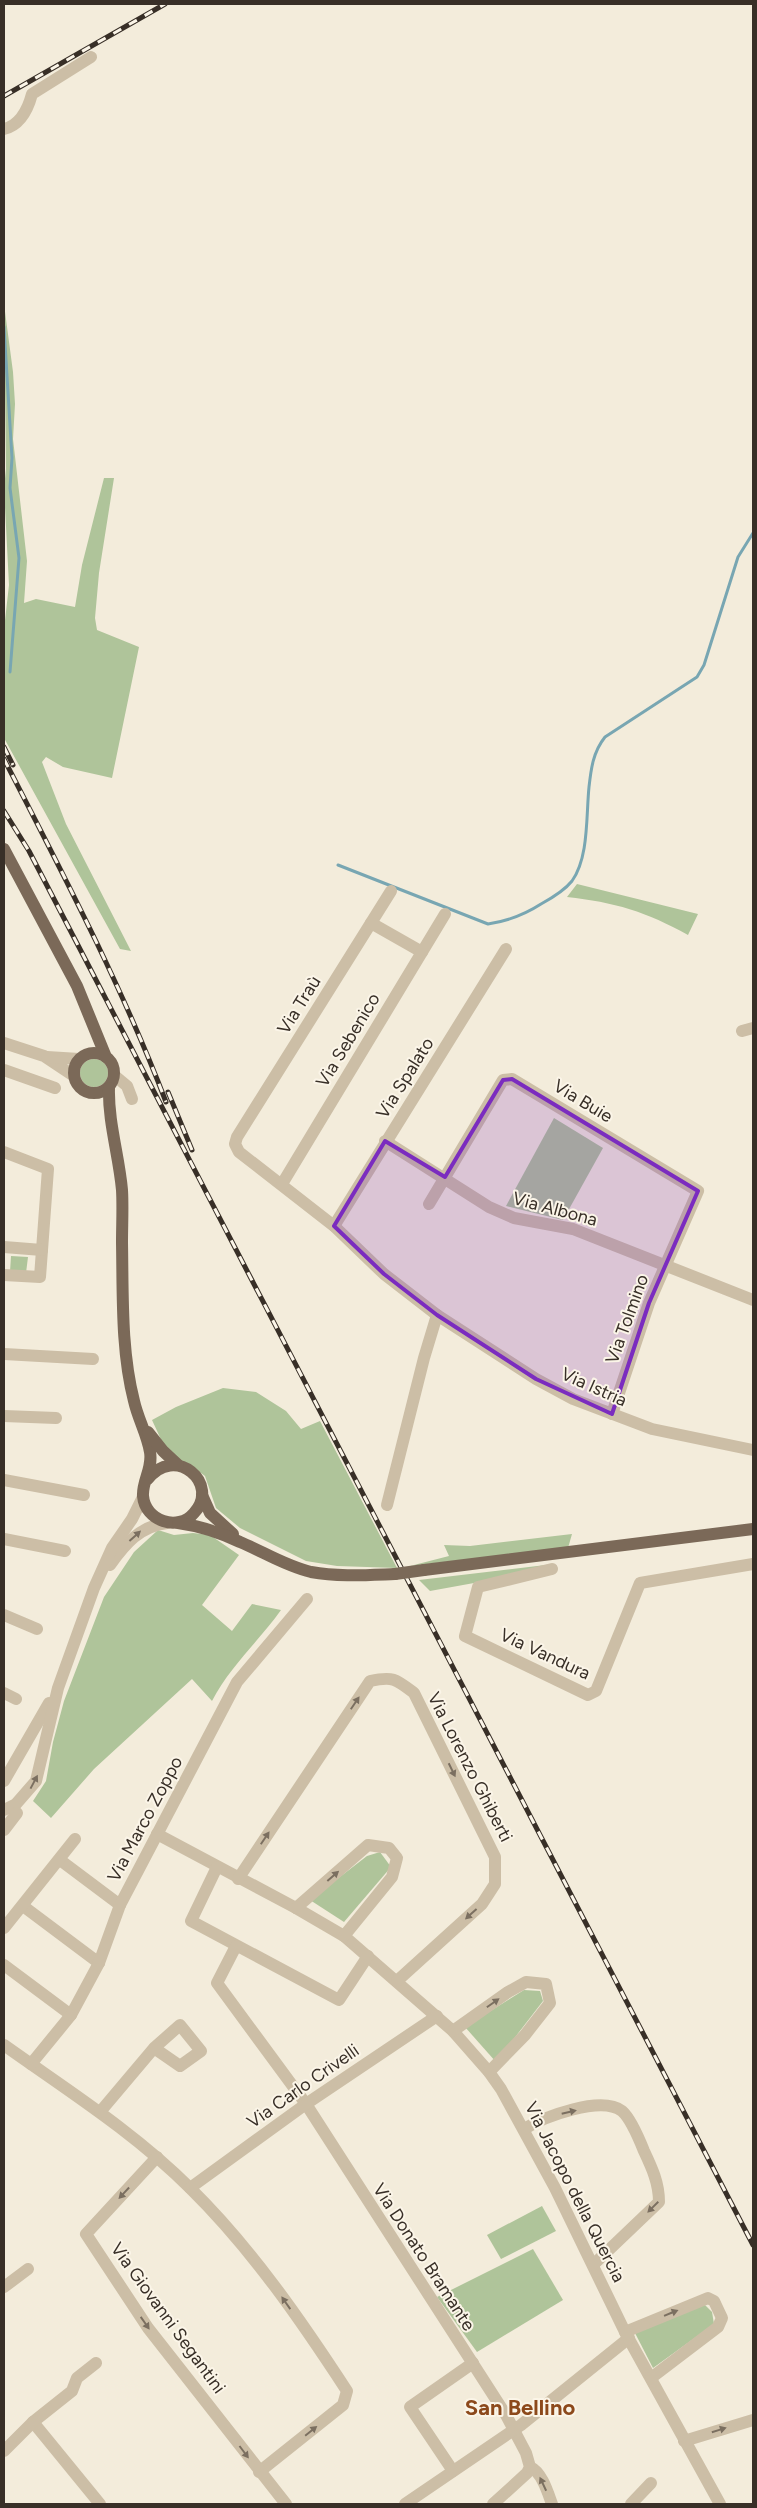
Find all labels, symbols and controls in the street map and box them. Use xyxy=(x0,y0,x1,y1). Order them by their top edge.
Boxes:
street label: Via Traù xyxy=(273,972,325,1038)
street label: Via Sebenico xyxy=(311,989,385,1091)
street label: Via Spalato xyxy=(371,1033,439,1123)
street label: Via Buie xyxy=(549,1075,617,1127)
street label: Via Albona xyxy=(510,1187,600,1231)
street label: Via Tolmino xyxy=(601,1271,653,1367)
street label: Via Istria xyxy=(558,1363,630,1411)
one-way arrow xyxy=(128,1530,140,1542)
street label: Via Vandura xyxy=(496,1624,594,1684)
street label: Via Lorenzo Ghiberti xyxy=(423,1688,517,1846)
one-way arrow xyxy=(350,1697,360,1710)
street label: Via Marco Zoppo xyxy=(103,1752,187,1886)
one-way arrow xyxy=(448,1763,457,1778)
one-way arrow xyxy=(30,1775,38,1790)
one-way arrow xyxy=(260,1832,270,1845)
one-way arrow xyxy=(326,1870,339,1881)
one-way arrow xyxy=(466,1908,478,1920)
one-way arrow xyxy=(486,1998,500,2008)
street label: Via Carlo Crivelli xyxy=(243,2039,363,2133)
street label: Via Jacopo della Quercia xyxy=(520,2098,630,2286)
one-way arrow xyxy=(561,2108,576,2116)
street label: Via Donato Bramante xyxy=(368,2179,480,2335)
one-way arrow xyxy=(118,2187,129,2200)
one-way arrow xyxy=(647,2201,659,2213)
street label: Via Giovanni Segantini xyxy=(106,2238,230,2398)
one-way arrow xyxy=(281,2296,291,2310)
one-way arrow xyxy=(663,2309,678,2317)
one-way arrow xyxy=(140,2316,150,2330)
district label: San Bellino xyxy=(465,2394,575,2421)
one-way arrow xyxy=(304,2425,317,2436)
one-way arrow xyxy=(711,2426,726,2434)
one-way arrow xyxy=(239,2445,249,2459)
one-way arrow xyxy=(539,2477,547,2491)

